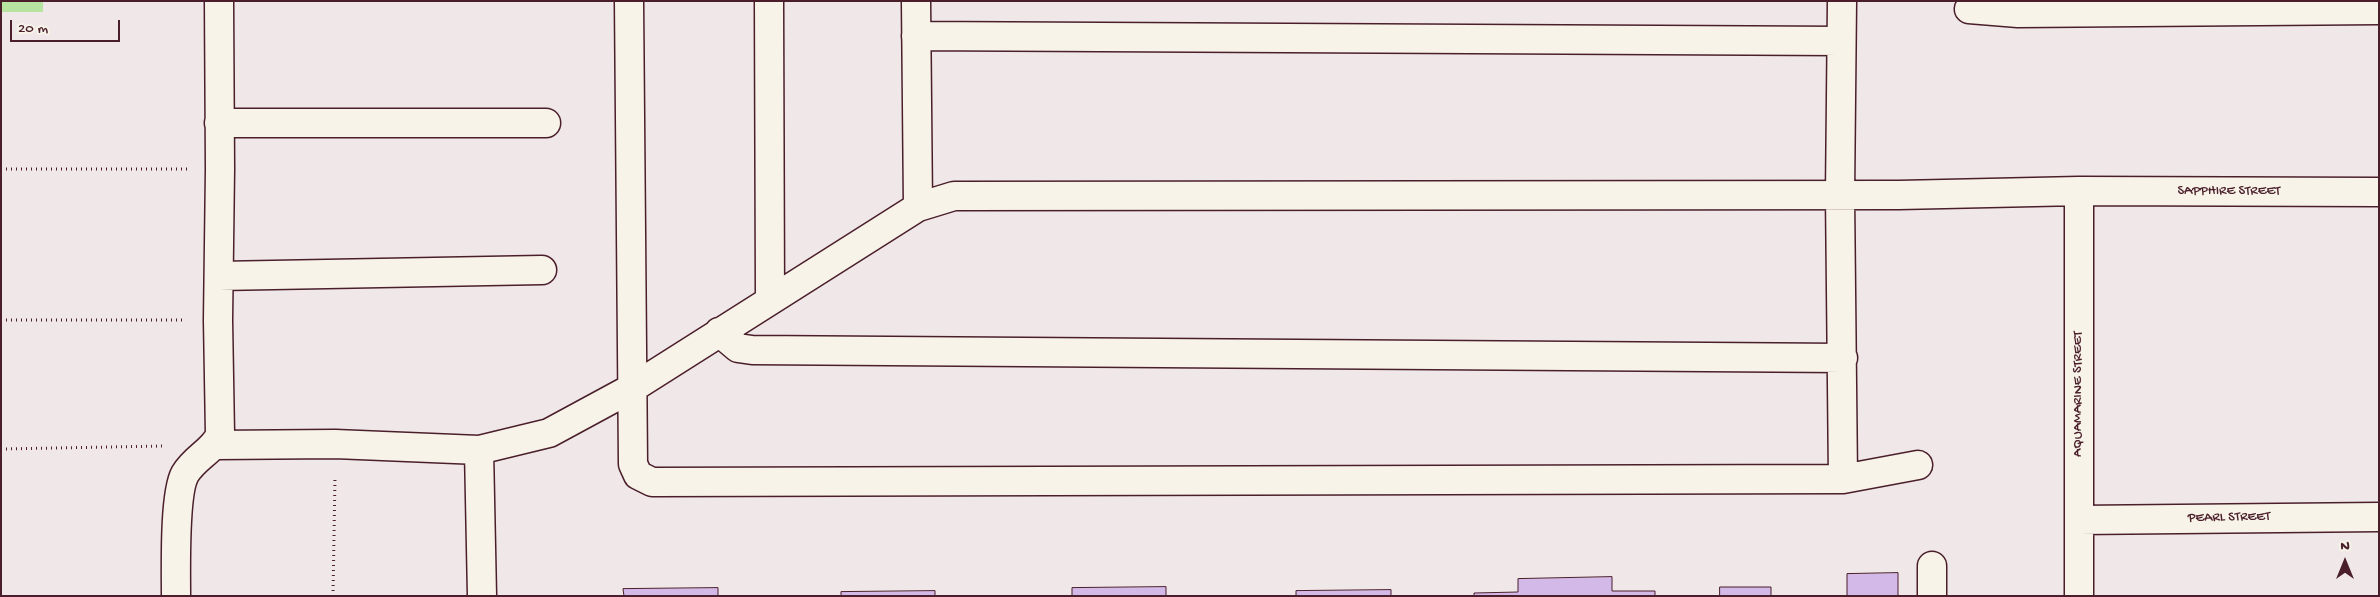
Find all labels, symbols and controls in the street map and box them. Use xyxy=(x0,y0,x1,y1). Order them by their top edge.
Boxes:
scale bar xyxy=(12,10,122,42)
text: 20 m xyxy=(18,20,48,38)
street label: SAPPHIRE STREET xyxy=(2178,184,2280,200)
street label: AQUAMARINE STREET xyxy=(2071,331,2087,457)
street label: PEARL STREET xyxy=(2188,509,2270,527)
north arrow xyxy=(2320,537,2370,587)
text: N xyxy=(2340,538,2350,555)

